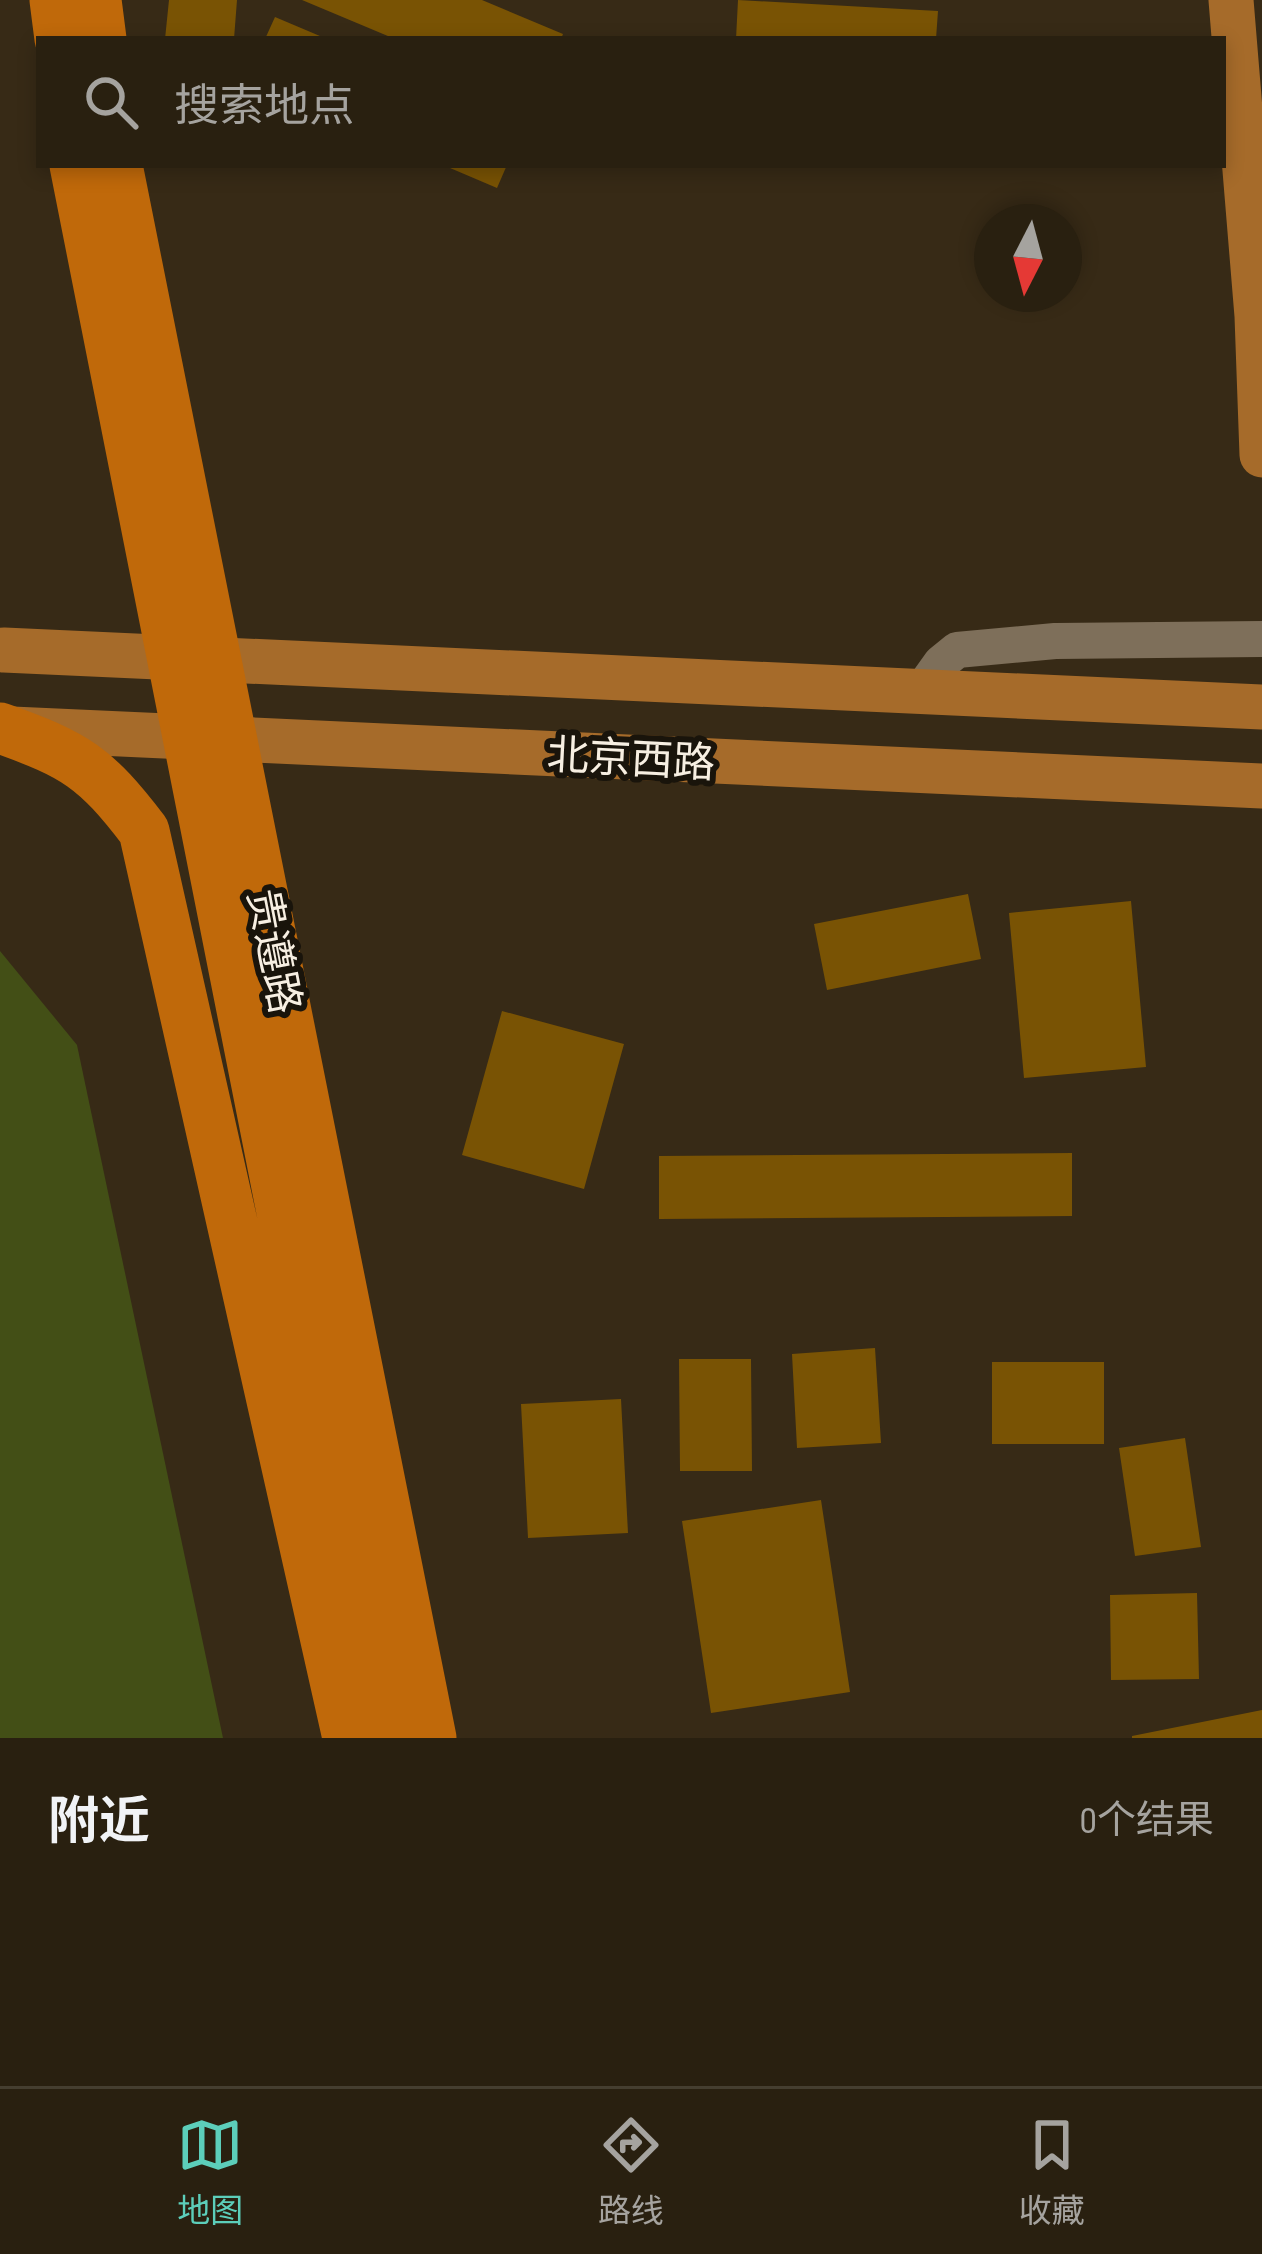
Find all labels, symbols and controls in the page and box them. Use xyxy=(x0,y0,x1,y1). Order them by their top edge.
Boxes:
search box xyxy=(36,36,1226,168)
icon: search xyxy=(78,69,144,135)
text: 搜索地点 xyxy=(174,80,354,135)
north arrow xyxy=(974,204,1082,312)
street label: 北京西路 xyxy=(546,731,716,790)
street label: 贵遵路 xyxy=(235,885,310,1018)
text: 附近 xyxy=(48,1792,150,1853)
text: 0个结果 xyxy=(1080,1798,1214,1845)
tab: 地图 xyxy=(177,2112,243,2232)
tab: 路线 xyxy=(598,2112,664,2232)
tab: 收藏 xyxy=(1019,2112,1085,2232)

